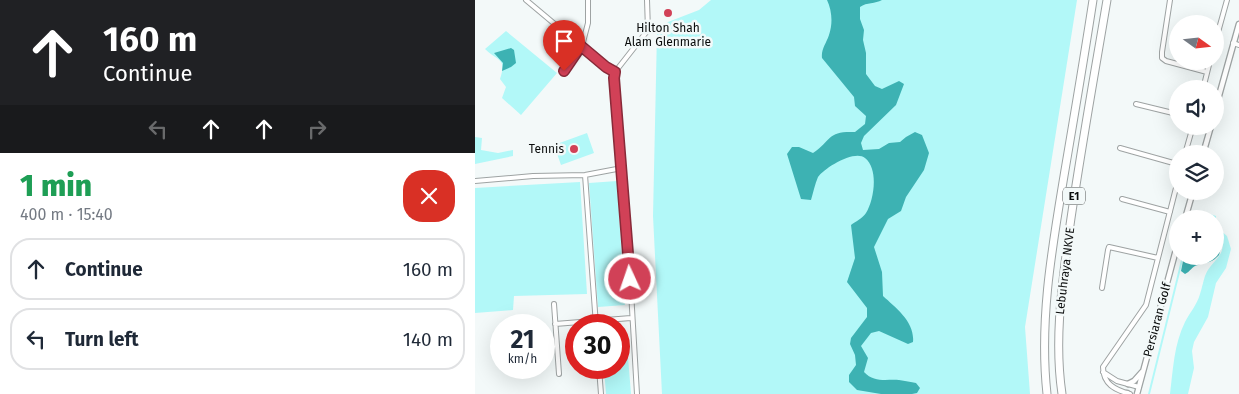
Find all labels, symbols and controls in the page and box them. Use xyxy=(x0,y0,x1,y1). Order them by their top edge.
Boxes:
marker: Hilton Shah Alam Glenmarie xyxy=(662,7,674,19)
north arrow xyxy=(1169,15,1224,70)
map controls xyxy=(1169,15,1224,265)
text: 160 m xyxy=(103,18,197,60)
icon: ahead xyxy=(20,20,85,85)
pin xyxy=(543,20,585,71)
place label: Hilton Shah Alam Glenmarie xyxy=(625,21,711,49)
icon: arrive xyxy=(550,27,578,55)
text: Continue xyxy=(103,60,192,87)
button: sound xyxy=(1169,80,1224,135)
icon: left xyxy=(144,115,172,143)
icon: ahead xyxy=(197,115,225,143)
icon: ahead xyxy=(250,115,278,143)
icon: right xyxy=(303,115,331,143)
place label: Tennis xyxy=(529,142,564,156)
marker: Tennis xyxy=(568,143,580,155)
button: layers xyxy=(1169,145,1224,200)
text: 1 min xyxy=(20,168,92,204)
button: close xyxy=(403,170,455,222)
road number: E1 xyxy=(1063,188,1085,205)
text: 400 m · 15:40 xyxy=(20,205,113,224)
button: + xyxy=(1169,210,1224,265)
street label: Lebuhraya NKVE xyxy=(1053,227,1077,315)
position arrow xyxy=(603,252,655,304)
icon: ahead xyxy=(22,255,50,283)
text: Continue xyxy=(65,258,143,281)
text: 160 m xyxy=(403,258,453,281)
street label: Persiaran Golf xyxy=(1140,280,1174,359)
speed limit sign: 30 xyxy=(565,314,630,379)
icon: left xyxy=(22,325,50,353)
text: 21 xyxy=(511,325,534,355)
text: Turn left xyxy=(65,328,139,351)
text: 140 m xyxy=(403,328,453,351)
text: km/h xyxy=(508,352,537,366)

